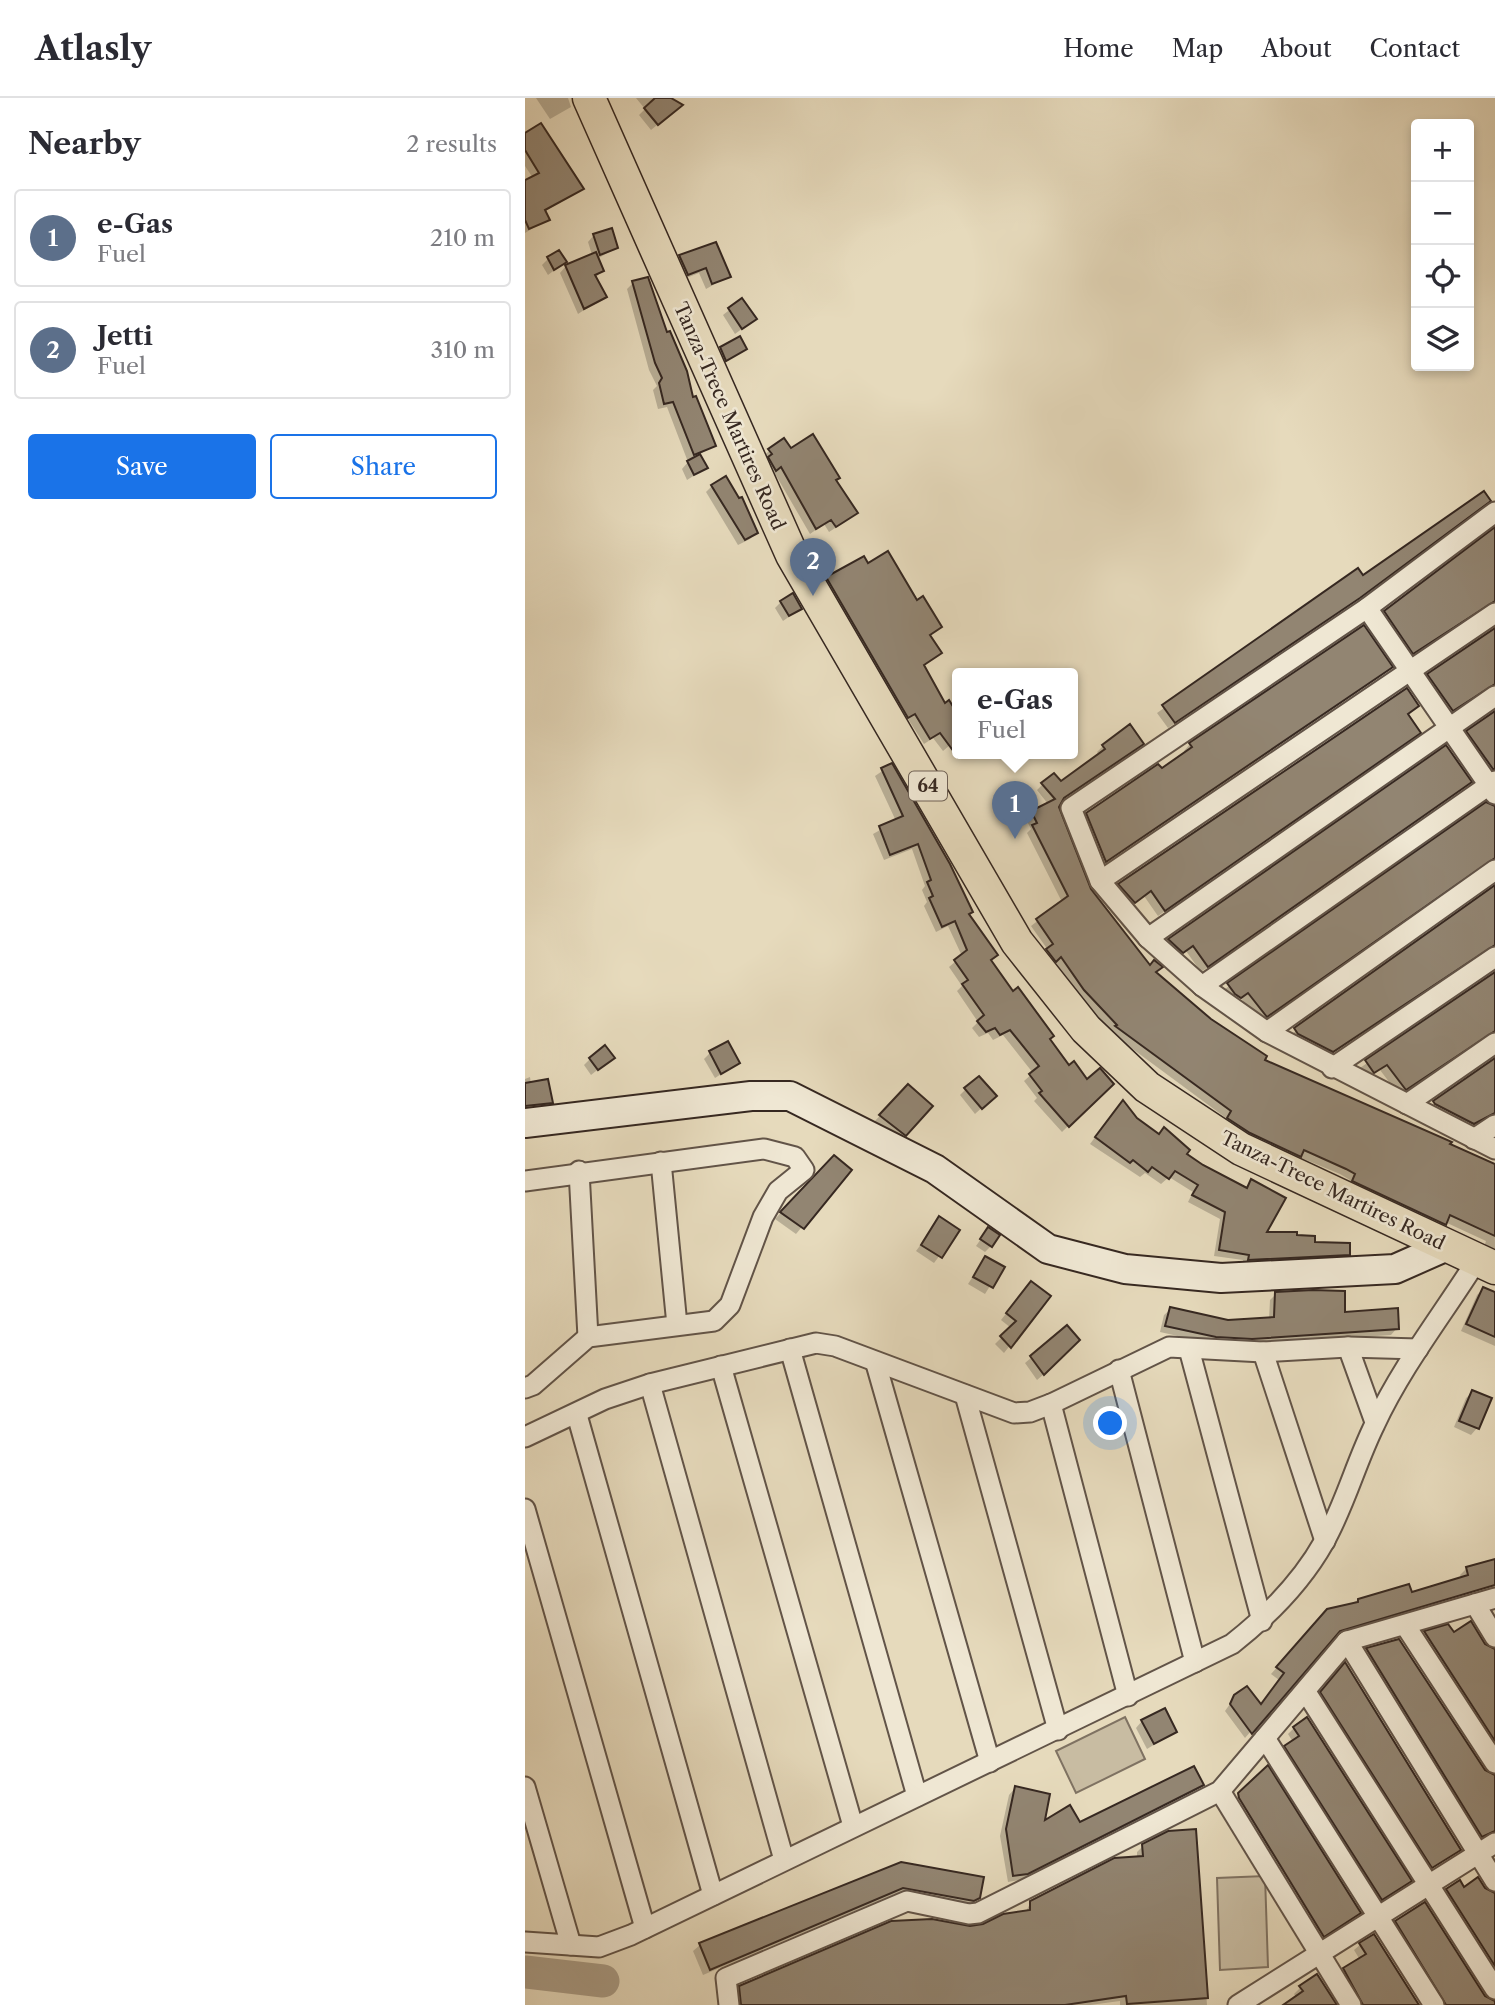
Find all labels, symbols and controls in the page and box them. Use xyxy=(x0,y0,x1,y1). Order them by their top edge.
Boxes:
text: Atlasly xyxy=(35,28,151,69)
text: Home xyxy=(1063,34,1134,63)
text: Map xyxy=(1172,34,1223,63)
text: About xyxy=(1261,34,1332,63)
text: Contact xyxy=(1370,34,1460,63)
map controls xyxy=(1411,119,1474,371)
button: + xyxy=(1411,119,1474,182)
text: Nearby xyxy=(28,125,141,162)
text: 2 results xyxy=(406,130,497,158)
button: − xyxy=(1411,182,1474,245)
text: e-Gas xyxy=(97,208,173,240)
text: 1 xyxy=(48,224,58,252)
text: 210 m xyxy=(430,224,495,252)
text: Fuel xyxy=(97,240,146,268)
button: locate xyxy=(1411,245,1474,308)
street label: Tanza-Trece Martires Road xyxy=(669,299,790,534)
button: layers xyxy=(1411,308,1474,371)
text: Jetti xyxy=(97,320,153,352)
text: 2 xyxy=(46,336,60,364)
text: 310 m xyxy=(431,336,495,364)
text: Fuel xyxy=(97,352,146,380)
button: Save xyxy=(28,434,256,499)
button: Share xyxy=(270,434,497,499)
pin: 2 xyxy=(790,538,836,596)
popup xyxy=(952,668,1078,759)
text: e-Gas xyxy=(977,684,1053,716)
text: Fuel xyxy=(977,716,1026,744)
road number: 64 xyxy=(909,772,947,800)
pin: 1 xyxy=(992,781,1038,839)
street label: Tanza-Trece Martires Road xyxy=(1217,1126,1449,1255)
your location xyxy=(1093,1406,1127,1440)

